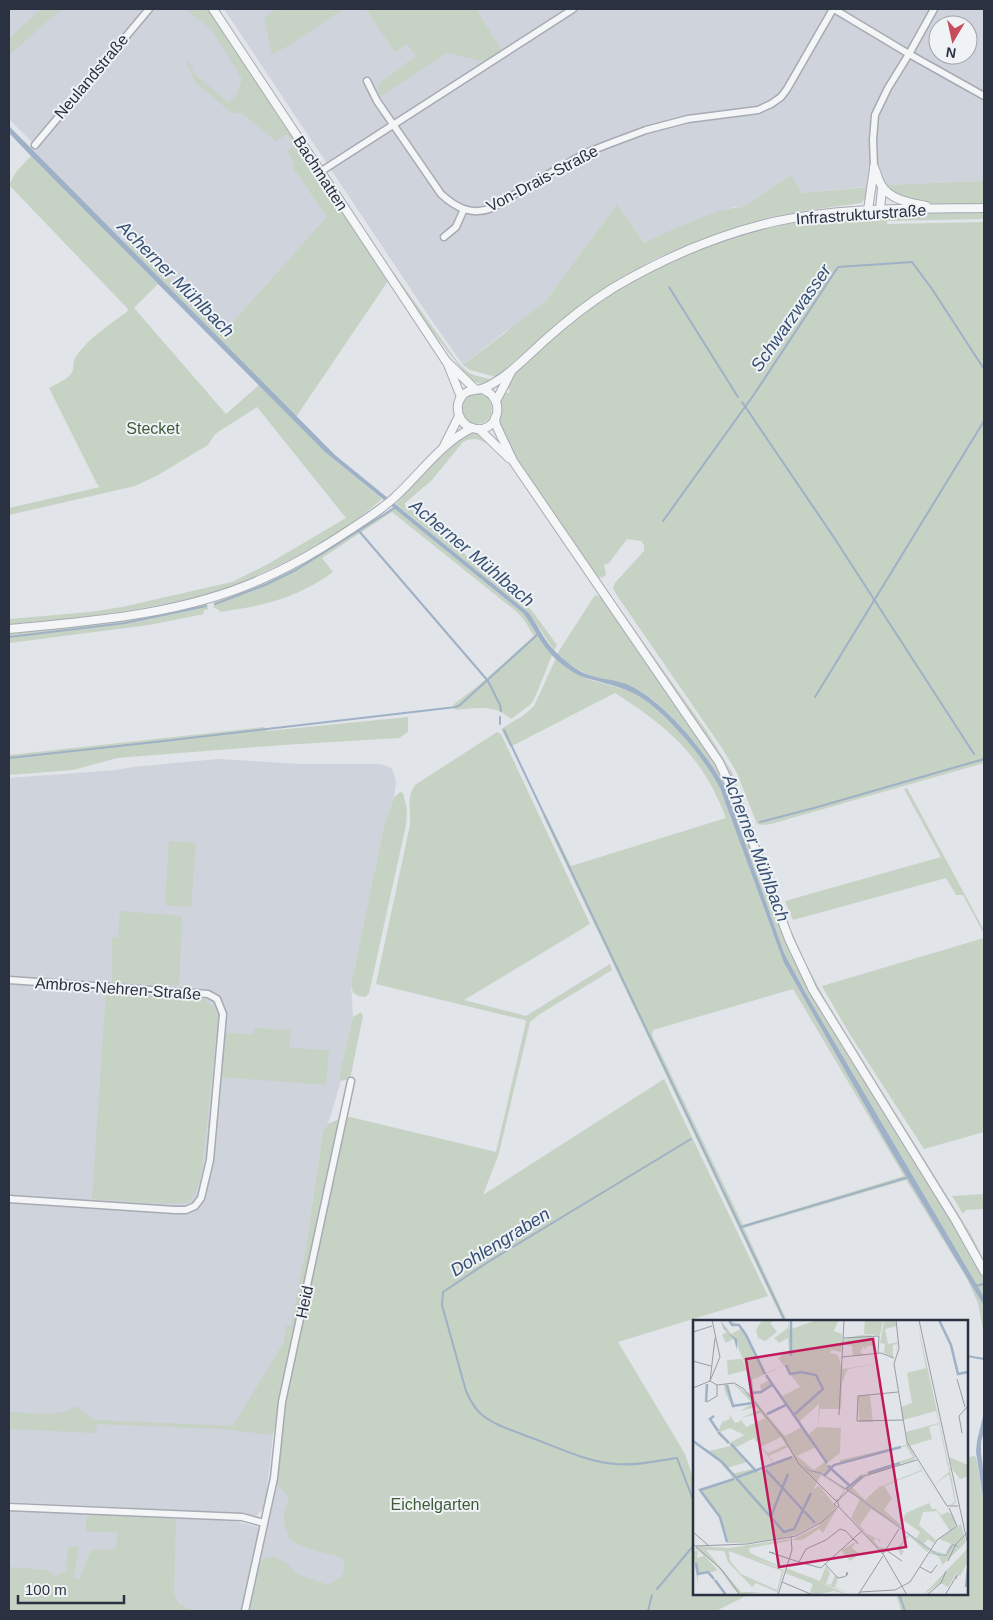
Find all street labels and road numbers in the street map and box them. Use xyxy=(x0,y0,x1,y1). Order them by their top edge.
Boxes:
street label: Neulandstraße xyxy=(51,31,132,122)
street label: Bachmatten xyxy=(290,133,351,214)
street label: Von-Drais-Straße xyxy=(484,142,601,215)
street label: Infrastrukturstraße xyxy=(795,201,927,228)
street label: Ambros-Nehren-Straße xyxy=(34,974,202,1003)
street label: Heid xyxy=(293,1284,316,1320)

